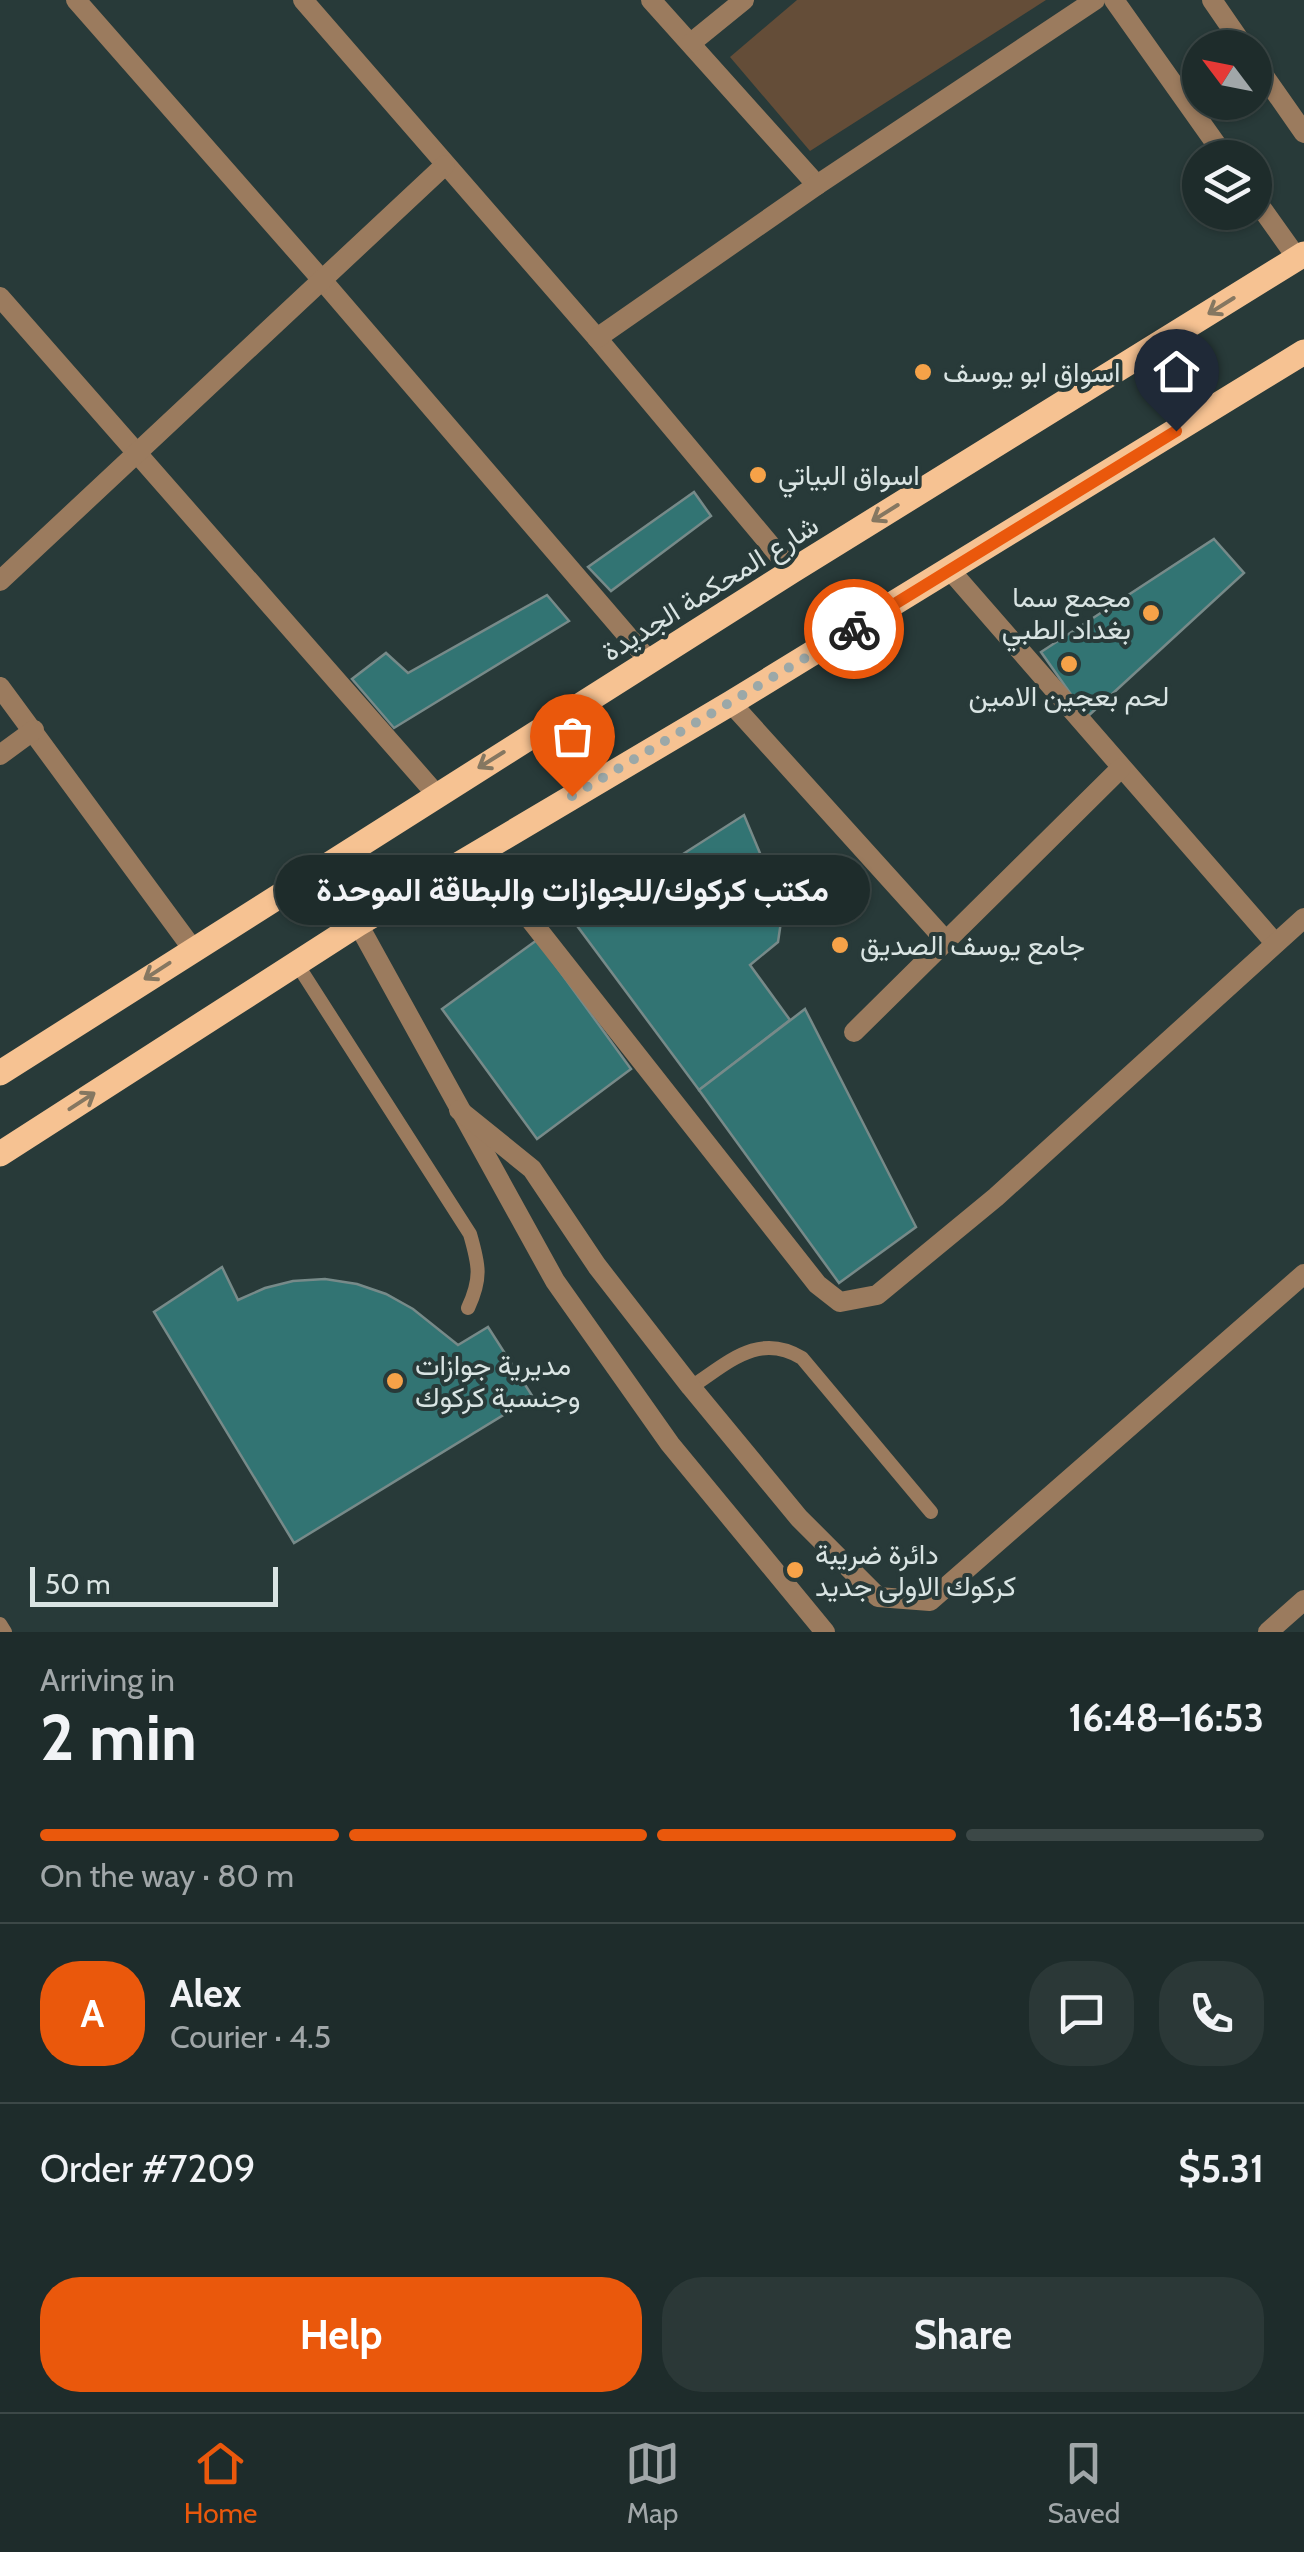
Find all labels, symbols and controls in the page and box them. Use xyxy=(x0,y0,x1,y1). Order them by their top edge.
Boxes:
north arrow xyxy=(1182,30,1272,120)
map controls xyxy=(1182,30,1272,230)
button: layers xyxy=(1182,140,1272,230)
one-way arrow xyxy=(1207,295,1236,316)
pin xyxy=(1134,329,1219,432)
icon: home xyxy=(1149,344,1204,399)
place label: اسواق ابو يوسف xyxy=(943,355,1121,390)
marker: اسواق ابو يوسف xyxy=(912,361,934,383)
place label: اسواق البياتي xyxy=(778,458,920,498)
marker: اسواق البياتي xyxy=(747,464,769,486)
one-way arrow xyxy=(871,503,900,524)
street label: شارع المحكمة الجديدة xyxy=(596,508,826,670)
courier xyxy=(804,579,904,679)
place label: مجمع سما بغداد الطبي xyxy=(1002,580,1131,652)
icon: bike xyxy=(827,602,882,657)
marker: مجمع سما بغداد الطبي xyxy=(1140,602,1162,624)
marker: لحم بعجين الامين xyxy=(1058,653,1080,675)
place label: لحم بعجين الامين xyxy=(969,679,1169,715)
pin xyxy=(530,694,615,797)
icon: bag xyxy=(545,709,600,764)
one-way arrow xyxy=(477,750,506,771)
callout: مكتب كركوك/للجوازات والبطاقة الموحدة xyxy=(274,856,870,926)
text: مكتب كركوك/للجوازات والبطاقة الموحدة xyxy=(316,870,829,909)
place label: جامع يوسف الصديق xyxy=(860,928,1085,965)
marker: جامع يوسف الصديق xyxy=(829,934,851,956)
one-way arrow xyxy=(143,961,172,982)
one-way arrow xyxy=(67,1091,96,1112)
place label: مديرية جوازات وجنسية كركوك xyxy=(415,1348,580,1415)
marker: مديرية جوازات وجنسية كركوك xyxy=(384,1370,406,1392)
place label: دائرة ضريبة كركوك الاولی جدید xyxy=(815,1537,1016,1604)
marker: دائرة ضريبة كركوك الاولی جدید xyxy=(784,1559,806,1581)
scale bar xyxy=(30,1562,278,1606)
text: 50 m xyxy=(45,1567,111,1601)
text: Arriving in xyxy=(40,1660,175,1699)
text: 16:48–16:53 xyxy=(1068,1694,1264,1741)
text: 2 min xyxy=(40,1697,197,1776)
text: On the way · 80 m xyxy=(40,1856,294,1895)
button: chat xyxy=(1029,1961,1134,2066)
button: phone xyxy=(1159,1961,1264,2066)
text: Alex xyxy=(170,1970,241,2017)
text: A xyxy=(81,1990,104,2037)
text: Courier · 4.5 xyxy=(170,2017,331,2056)
text: Order #7209 xyxy=(40,2145,256,2192)
text: $5.31 xyxy=(1179,2145,1264,2192)
button: Help xyxy=(40,2277,642,2392)
button: Share xyxy=(662,2277,1264,2392)
tab: Home xyxy=(184,2436,257,2530)
tab: Map xyxy=(625,2436,680,2530)
tab: Saved xyxy=(1048,2436,1120,2530)

